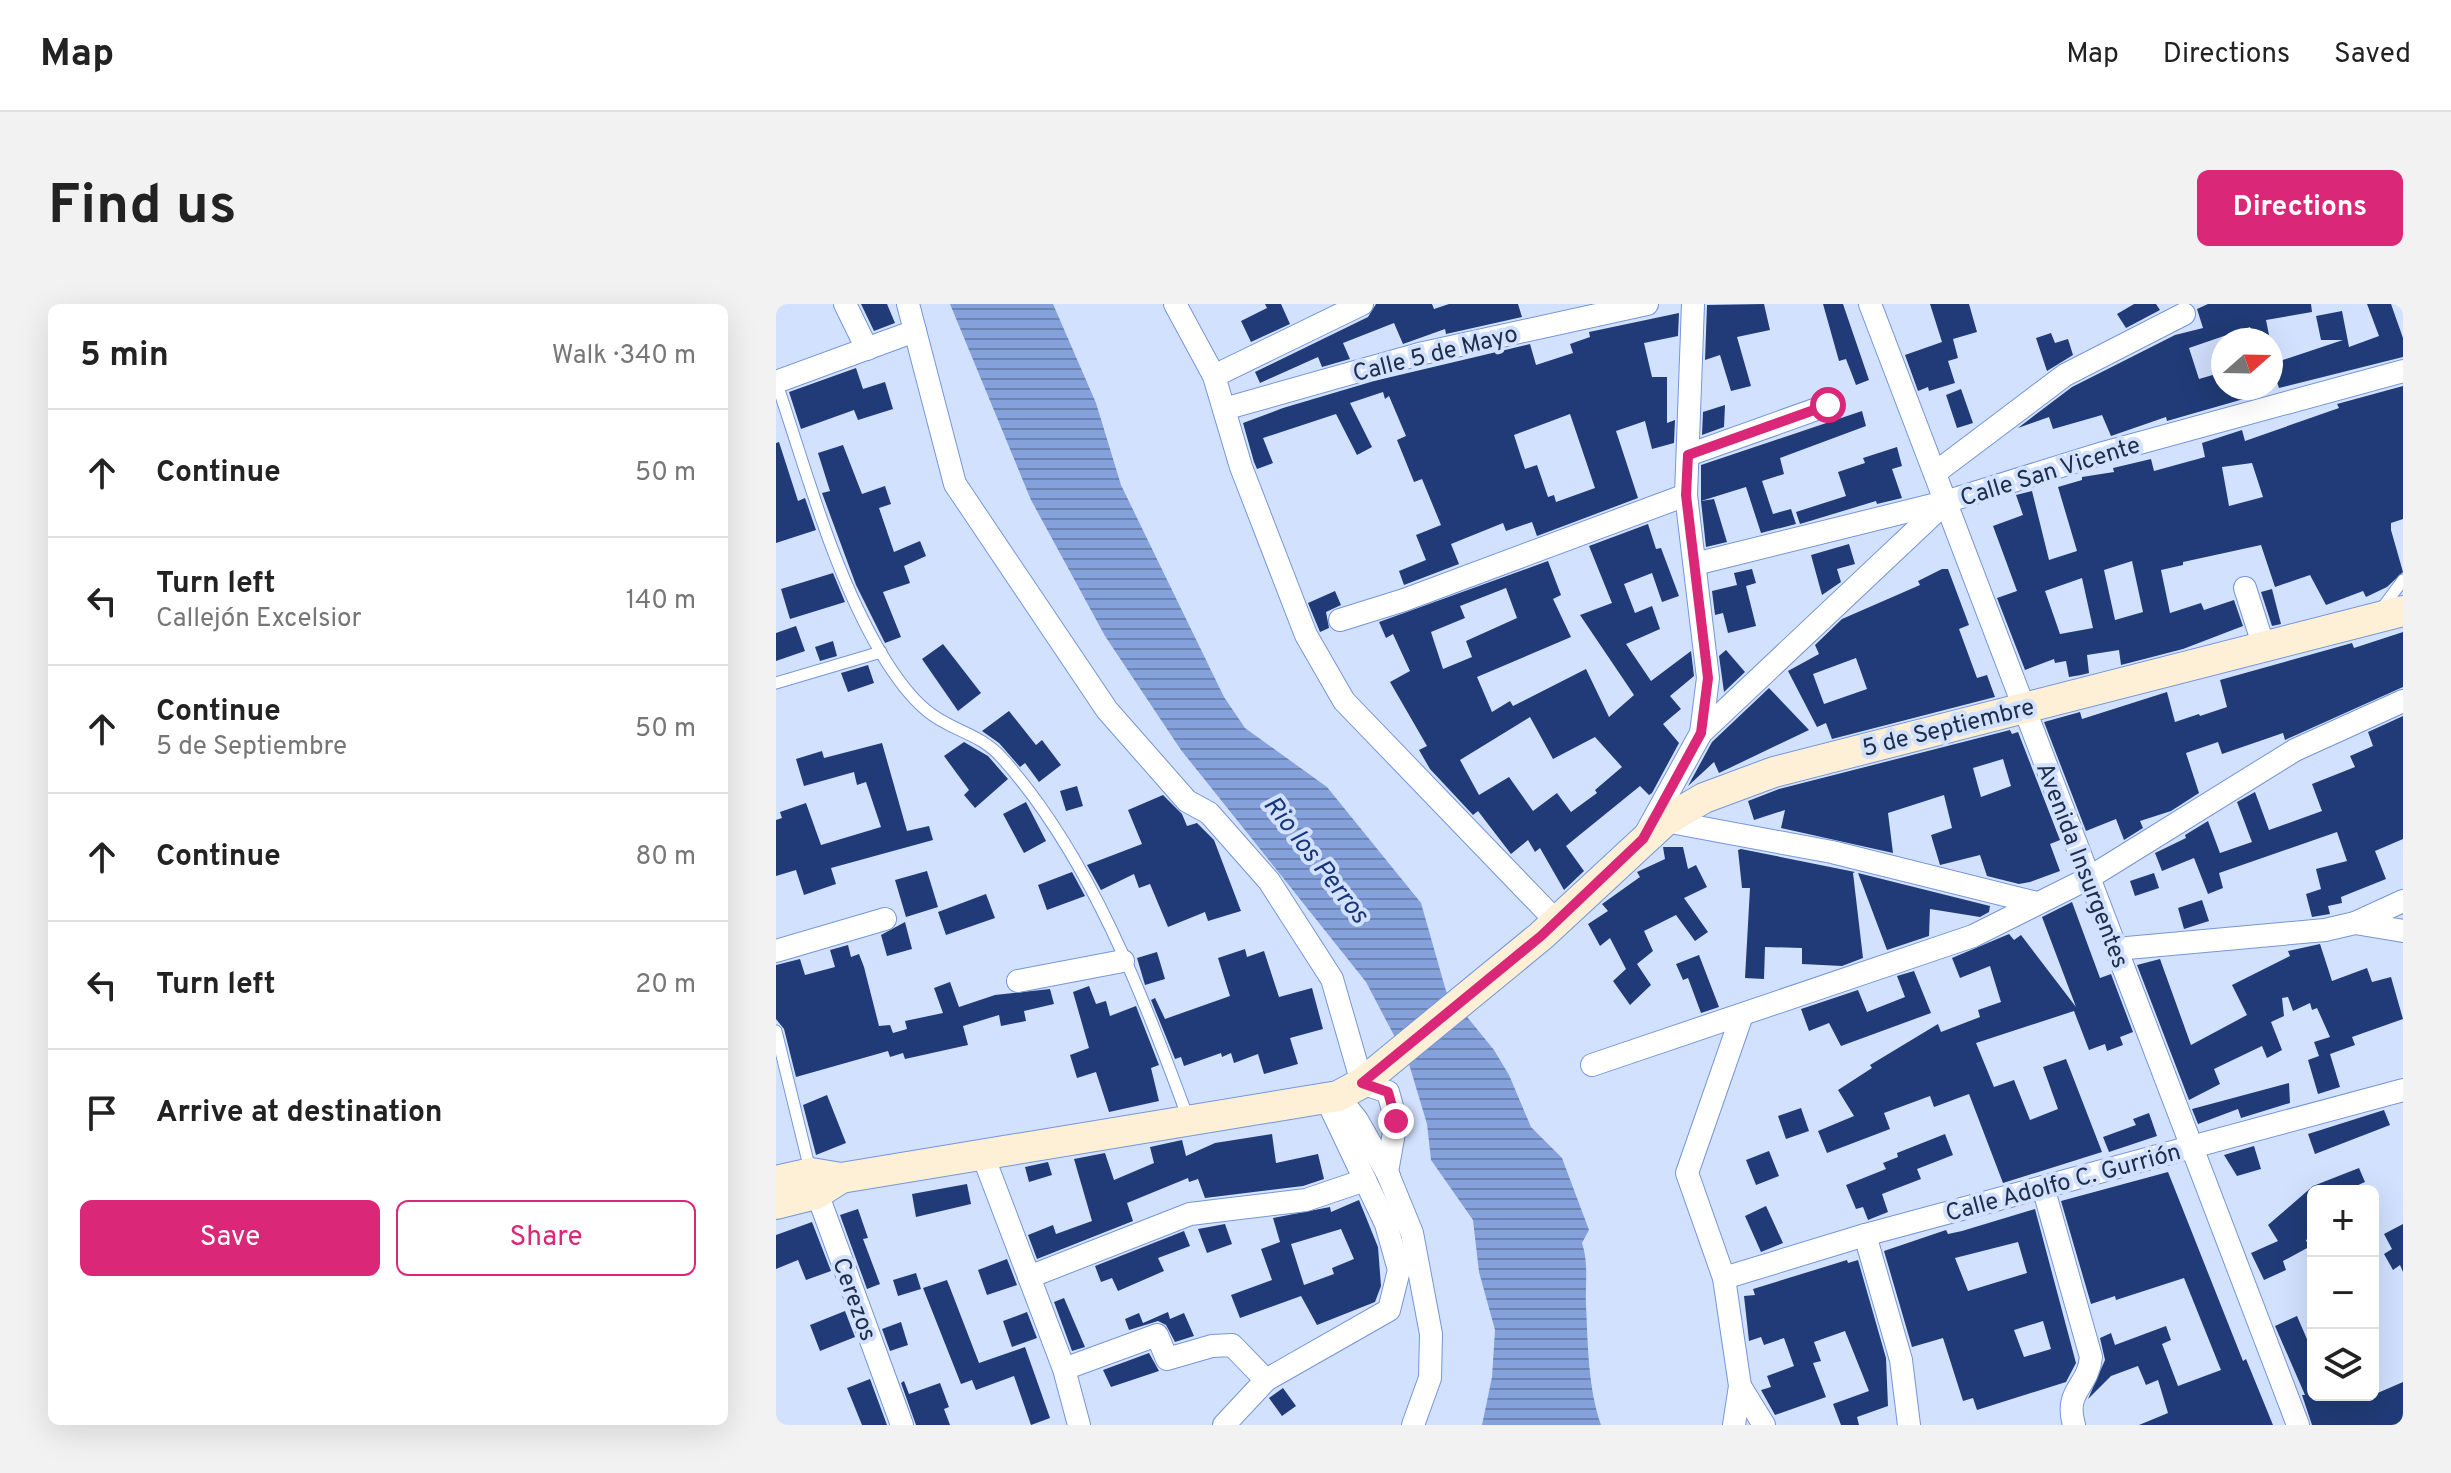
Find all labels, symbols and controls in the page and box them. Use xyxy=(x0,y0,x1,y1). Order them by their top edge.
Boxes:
text: Map xyxy=(40,31,114,80)
text: Map xyxy=(2066,37,2119,73)
text: Directions xyxy=(2163,37,2290,73)
text: Saved xyxy=(2334,37,2411,73)
button: Directions xyxy=(2197,170,2403,246)
text: Find us xyxy=(48,173,237,243)
street label: Calle 5 de Mayo xyxy=(1350,320,1521,390)
north arrow xyxy=(2211,328,2283,400)
text: 5 min xyxy=(80,335,169,378)
text: Walk · 340 m xyxy=(552,340,696,373)
route start xyxy=(1810,387,1846,423)
street label: Calle San Vicente xyxy=(1957,431,2144,515)
icon: ahead xyxy=(80,451,124,495)
text: Continue xyxy=(156,455,281,492)
text: 50 m xyxy=(635,457,696,490)
text: Turn left xyxy=(156,566,276,603)
icon: left xyxy=(80,579,124,623)
text: 140 m xyxy=(626,585,696,618)
text: Callejón Excelsior xyxy=(156,603,362,636)
street label: 5 de Septiembre xyxy=(1859,693,2038,765)
text: Continue xyxy=(156,694,281,731)
icon: ahead xyxy=(80,707,124,751)
text: 50 m xyxy=(635,713,696,746)
text: 5 de Septiembre xyxy=(156,731,347,764)
street label: Avenida Insurgentes xyxy=(2028,759,2134,973)
water label: Rio los Perros xyxy=(1255,790,1376,932)
icon: ahead xyxy=(80,835,124,879)
text: Continue xyxy=(156,839,281,876)
text: 80 m xyxy=(636,841,696,874)
icon: left xyxy=(80,963,124,1007)
text: Turn left xyxy=(156,967,276,1004)
text: 20 m xyxy=(635,969,696,1002)
icon: arrive xyxy=(80,1091,124,1135)
text: Arrive at destination xyxy=(156,1095,442,1132)
route end xyxy=(1378,1103,1414,1139)
street label: Calle Adolfo C. Gurrión xyxy=(1943,1138,2184,1230)
map controls xyxy=(2307,1185,2379,1401)
button: + xyxy=(2307,1185,2379,1257)
button: Save xyxy=(80,1200,380,1276)
button: Share xyxy=(396,1200,696,1276)
street label: Cerezos xyxy=(824,1254,882,1345)
button: − xyxy=(2307,1257,2379,1329)
button: layers xyxy=(2307,1329,2379,1401)

